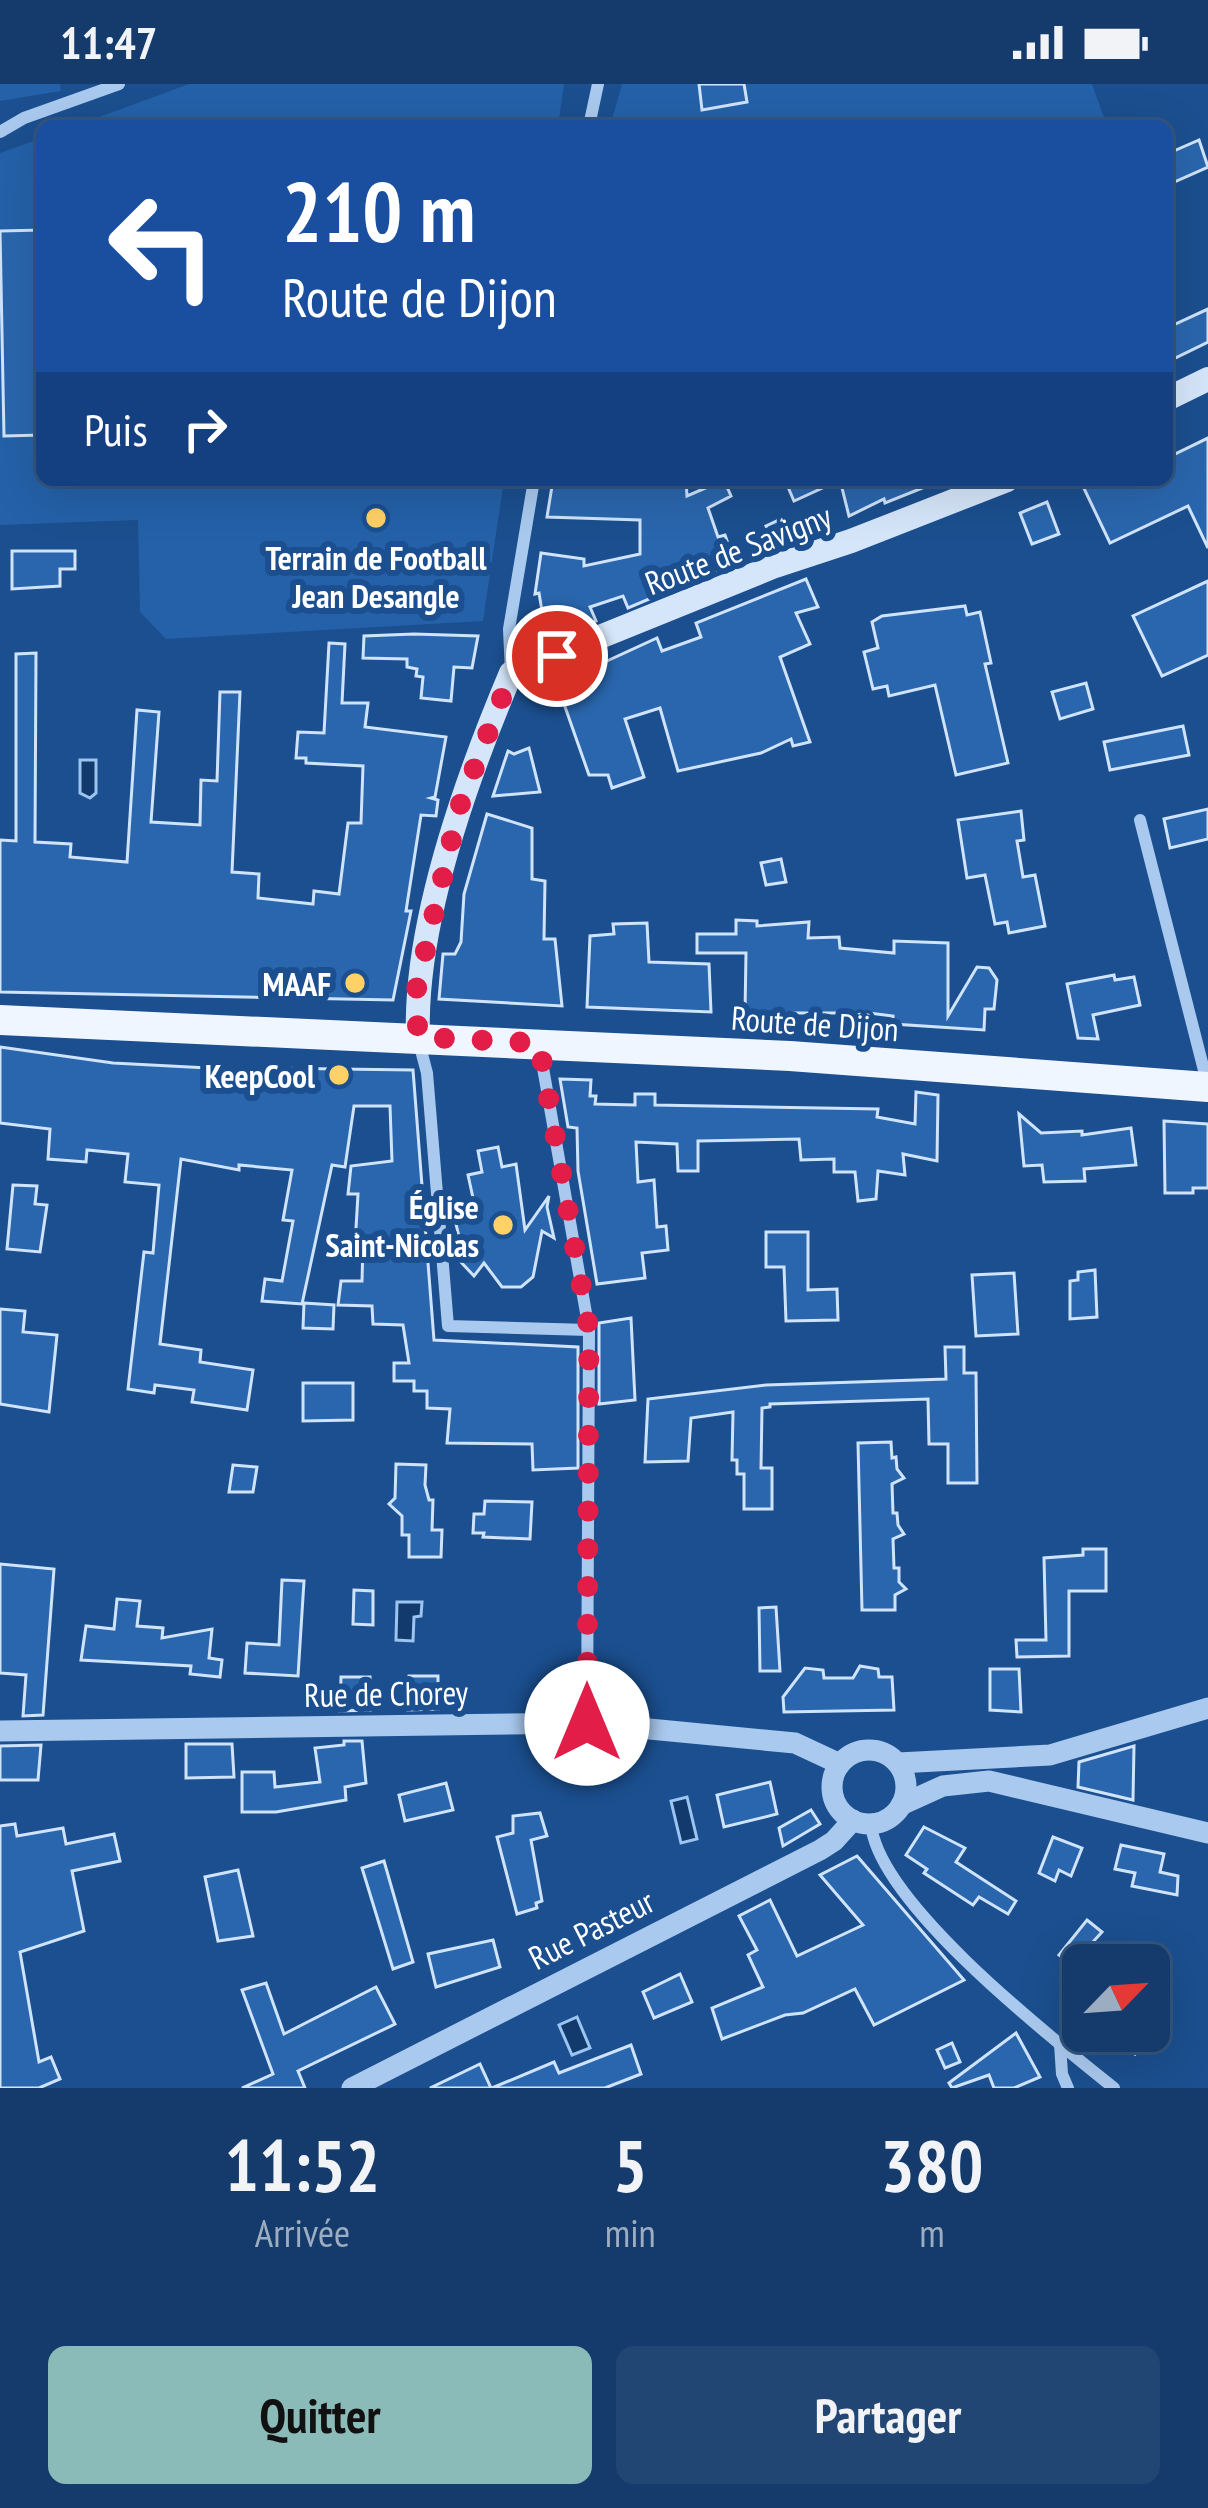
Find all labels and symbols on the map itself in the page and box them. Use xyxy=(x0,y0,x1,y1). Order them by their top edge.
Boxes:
street label: Route de Savigny xyxy=(639,494,838,604)
marker: Terrain de Football Jean Desangle xyxy=(363,505,389,531)
place label: Terrain de Football Jean Desangle xyxy=(266,536,487,617)
pin xyxy=(506,605,608,707)
place label: MAAF xyxy=(263,962,331,1005)
marker: MAAF xyxy=(342,970,368,996)
street label: Route de Dijon xyxy=(730,996,900,1050)
place label: KeepCool xyxy=(205,1054,316,1097)
marker: KeepCool xyxy=(326,1062,352,1088)
place label: Église Saint-Nicolas xyxy=(325,1185,479,1266)
marker: Église Saint-Nicolas xyxy=(490,1212,516,1238)
position arrow xyxy=(524,1660,650,1786)
street label: Rue de Chorey xyxy=(304,1670,469,1716)
street label: Rue Pasteur xyxy=(521,1879,661,1979)
north arrow xyxy=(1062,1944,1170,2052)

